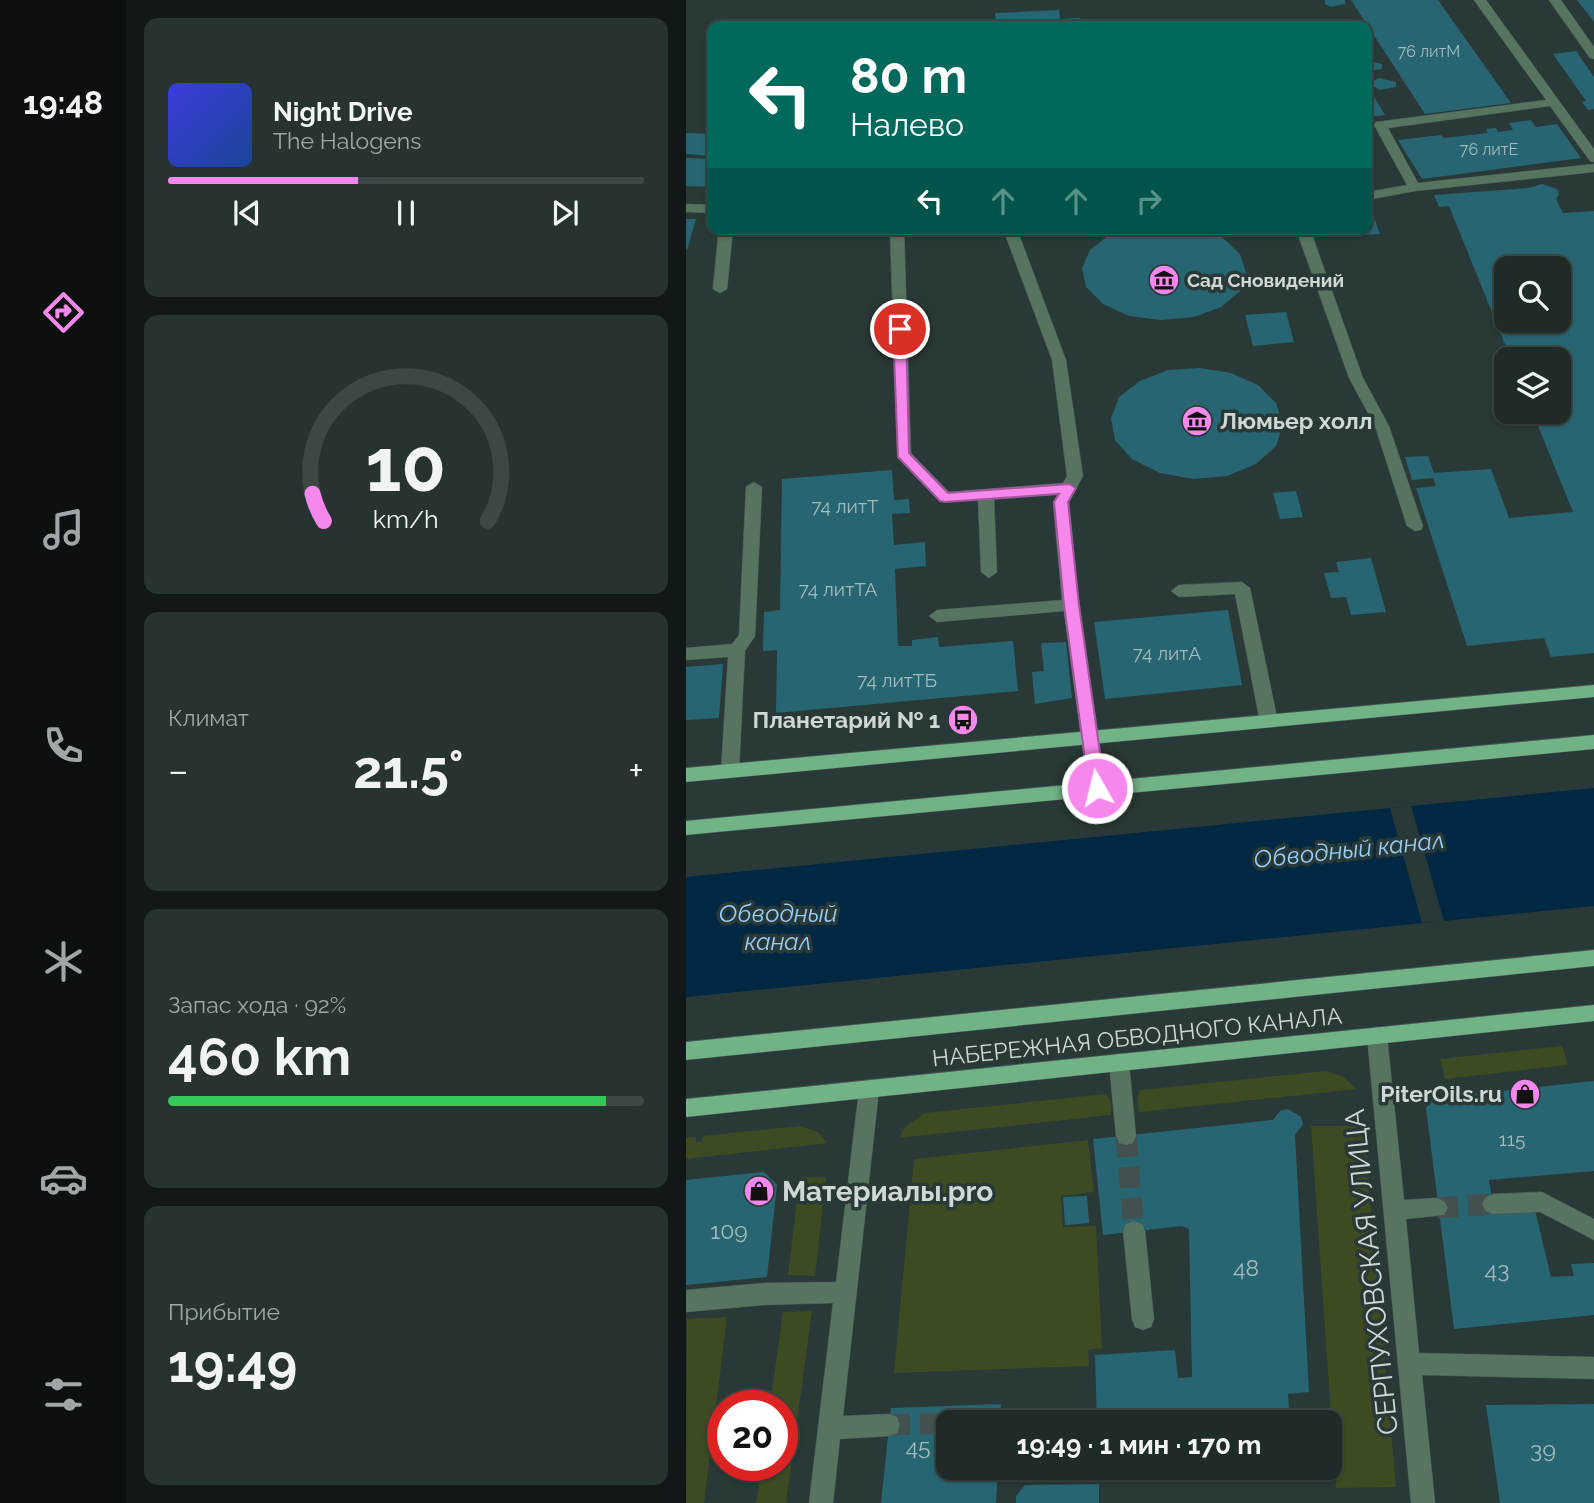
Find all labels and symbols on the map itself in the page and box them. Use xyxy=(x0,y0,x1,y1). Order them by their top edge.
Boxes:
house number: 76 литМ xyxy=(1398,42,1460,61)
house number: 76 литЕ xyxy=(1460,140,1518,159)
museum icon: Сад Сновидений xyxy=(1147,263,1181,297)
place label: Сад Сновидений xyxy=(1187,269,1344,291)
pin xyxy=(870,299,930,359)
museum icon: Люмьер холл xyxy=(1180,404,1214,438)
place label: Люмьер холл xyxy=(1220,407,1372,434)
house number: 74 литТ xyxy=(811,495,879,517)
house number: 74 литТА xyxy=(799,578,878,600)
house number: 74 литА xyxy=(1133,642,1201,664)
house number: 74 литТБ xyxy=(857,669,937,691)
bus stop icon: Планетарий № 1 xyxy=(946,703,980,737)
place label: Планетарий № 1 xyxy=(752,706,940,733)
position arrow xyxy=(1060,751,1134,825)
water label: Обводный канал xyxy=(1252,825,1446,874)
water label: Обводный канал xyxy=(719,899,837,956)
street label: НАБЕРЕЖНАЯ ОБВОДНОГО КАНАЛА xyxy=(931,1002,1344,1071)
shop icon: PiterOils.ru xyxy=(1508,1077,1542,1111)
place label: PiterOils.ru xyxy=(1380,1080,1502,1107)
street label: СЕРПУХОВСКАЯ УЛИЦА xyxy=(1338,1107,1405,1437)
house number: 115 xyxy=(1499,1128,1525,1150)
shop icon: Материалы.pro xyxy=(742,1174,776,1208)
place label: Материалы.pro xyxy=(782,1175,993,1208)
house number: 109 xyxy=(710,1217,748,1244)
house number: 48 xyxy=(1233,1254,1259,1281)
house number: 43 xyxy=(1485,1256,1509,1283)
speed limit sign: 20 xyxy=(707,1390,798,1481)
house number: 45 xyxy=(905,1433,931,1460)
house number: 39 xyxy=(1530,1436,1556,1463)

